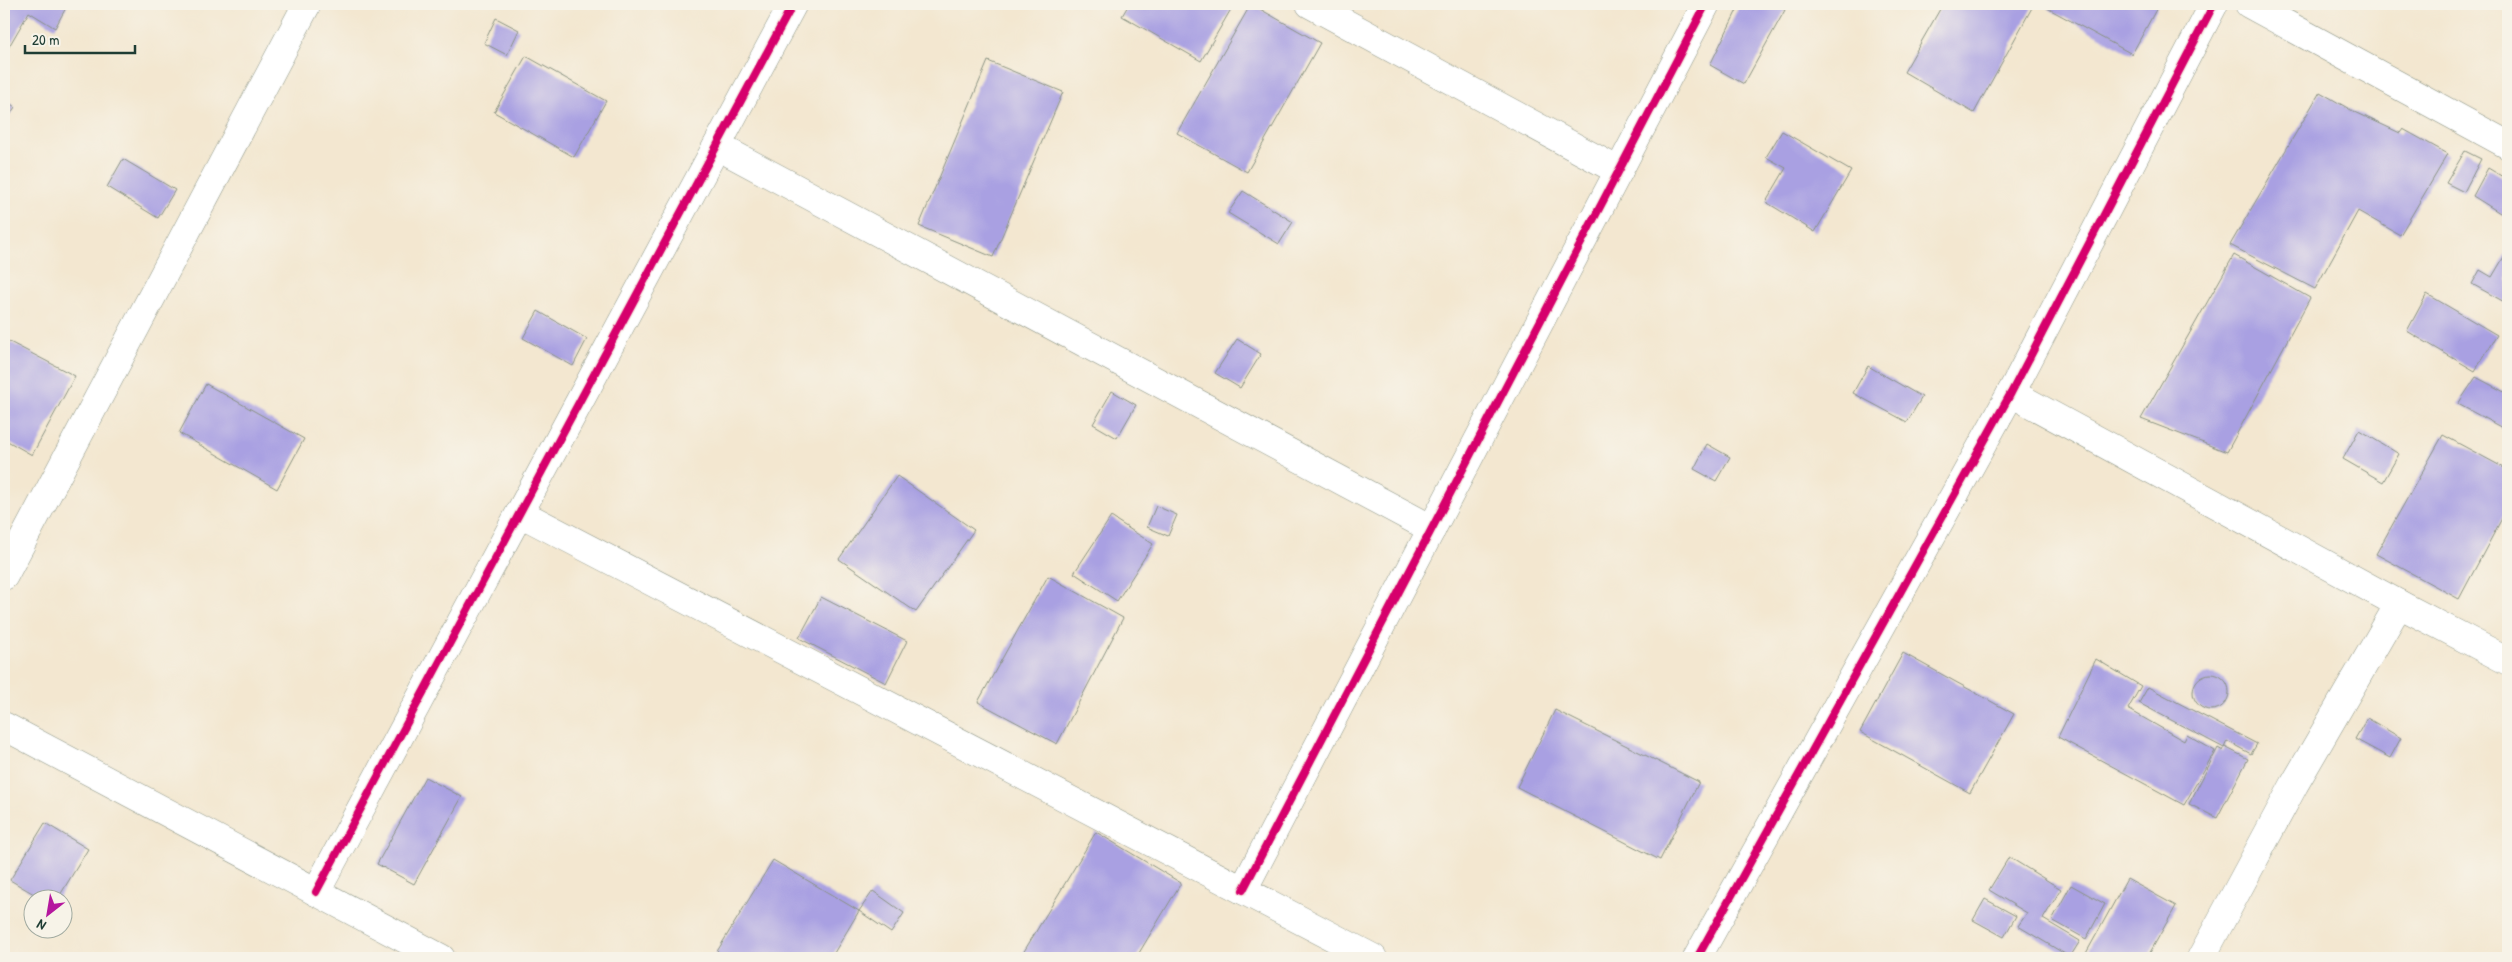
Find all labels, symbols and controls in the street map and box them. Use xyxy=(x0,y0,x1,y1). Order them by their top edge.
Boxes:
scale bar xyxy=(25,22,135,54)
text: 20 m xyxy=(32,29,59,50)
north arrow xyxy=(22,890,72,940)
text: N xyxy=(32,915,49,936)

